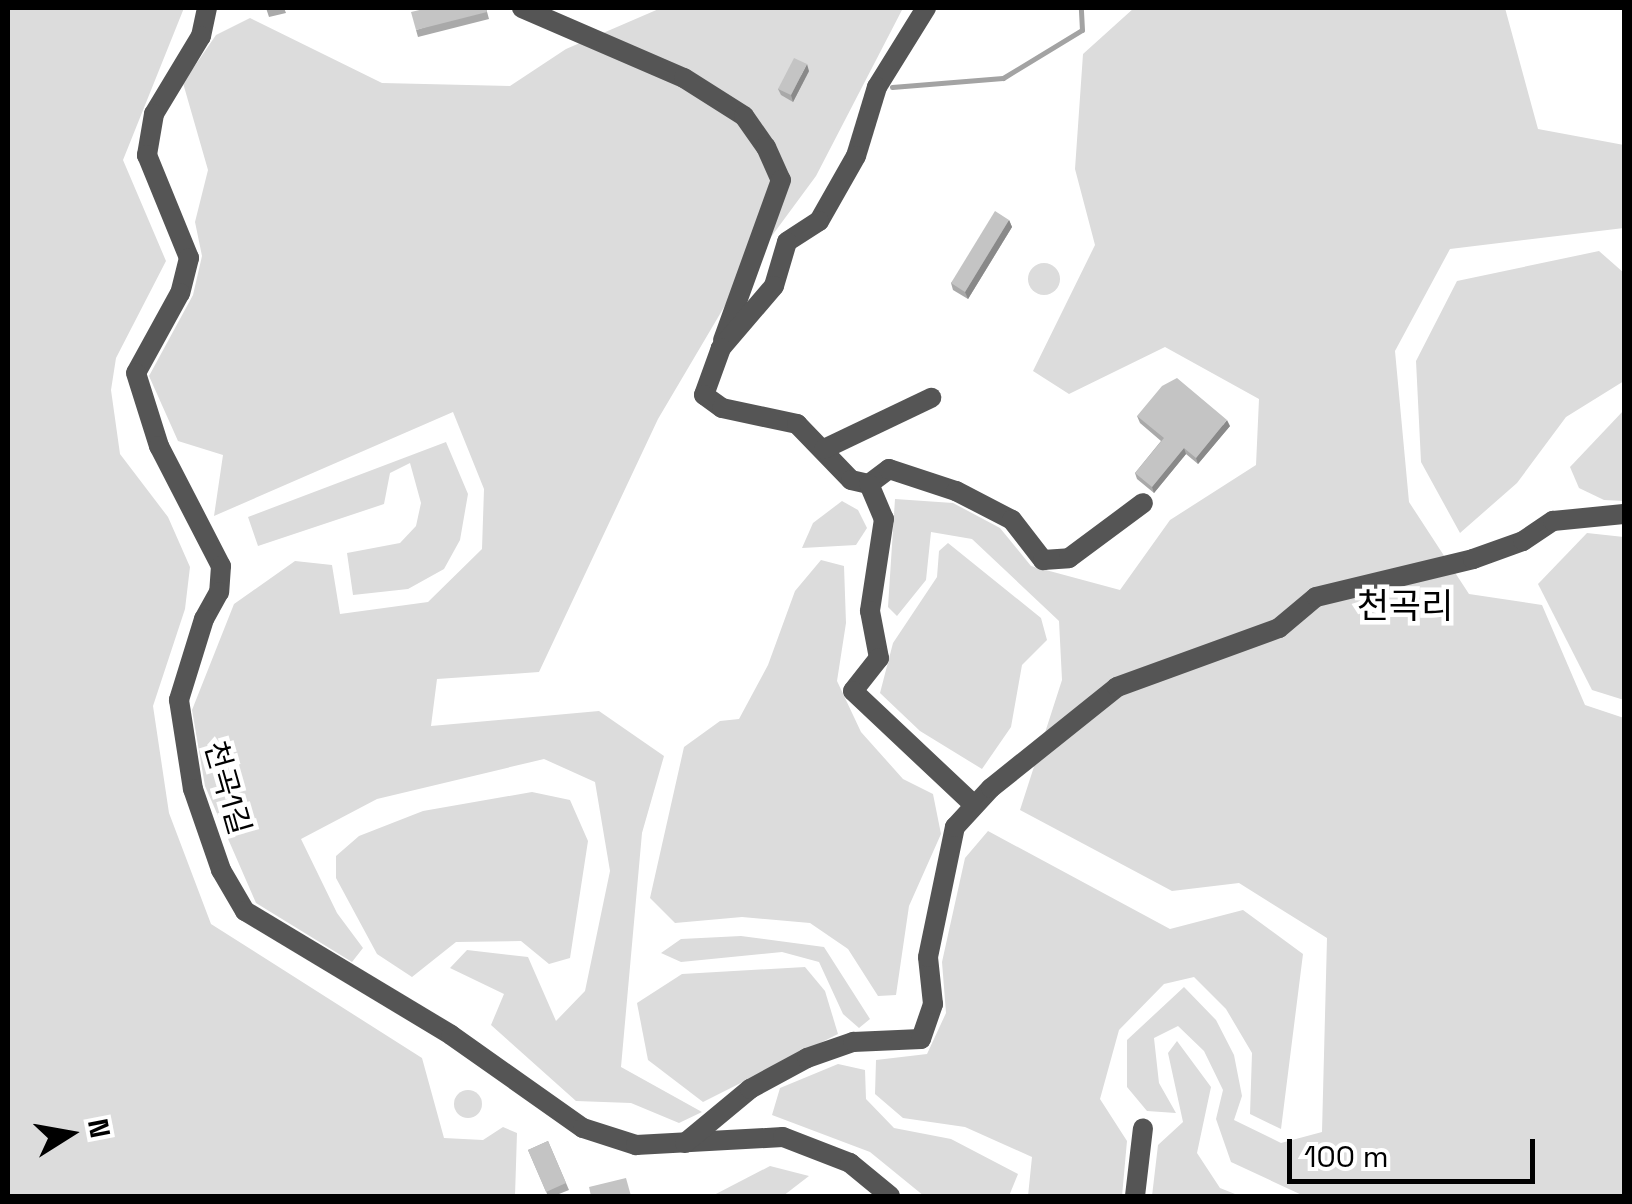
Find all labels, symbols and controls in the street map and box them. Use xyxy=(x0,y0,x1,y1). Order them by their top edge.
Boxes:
district label: 천곡리 xyxy=(1357,585,1453,627)
street label: 천곡1길 xyxy=(197,737,257,839)
north arrow xyxy=(20,1084,120,1184)
text: N xyxy=(80,1116,119,1141)
scale bar xyxy=(1292,1119,1540,1181)
text: 100 m xyxy=(1304,1137,1389,1176)

